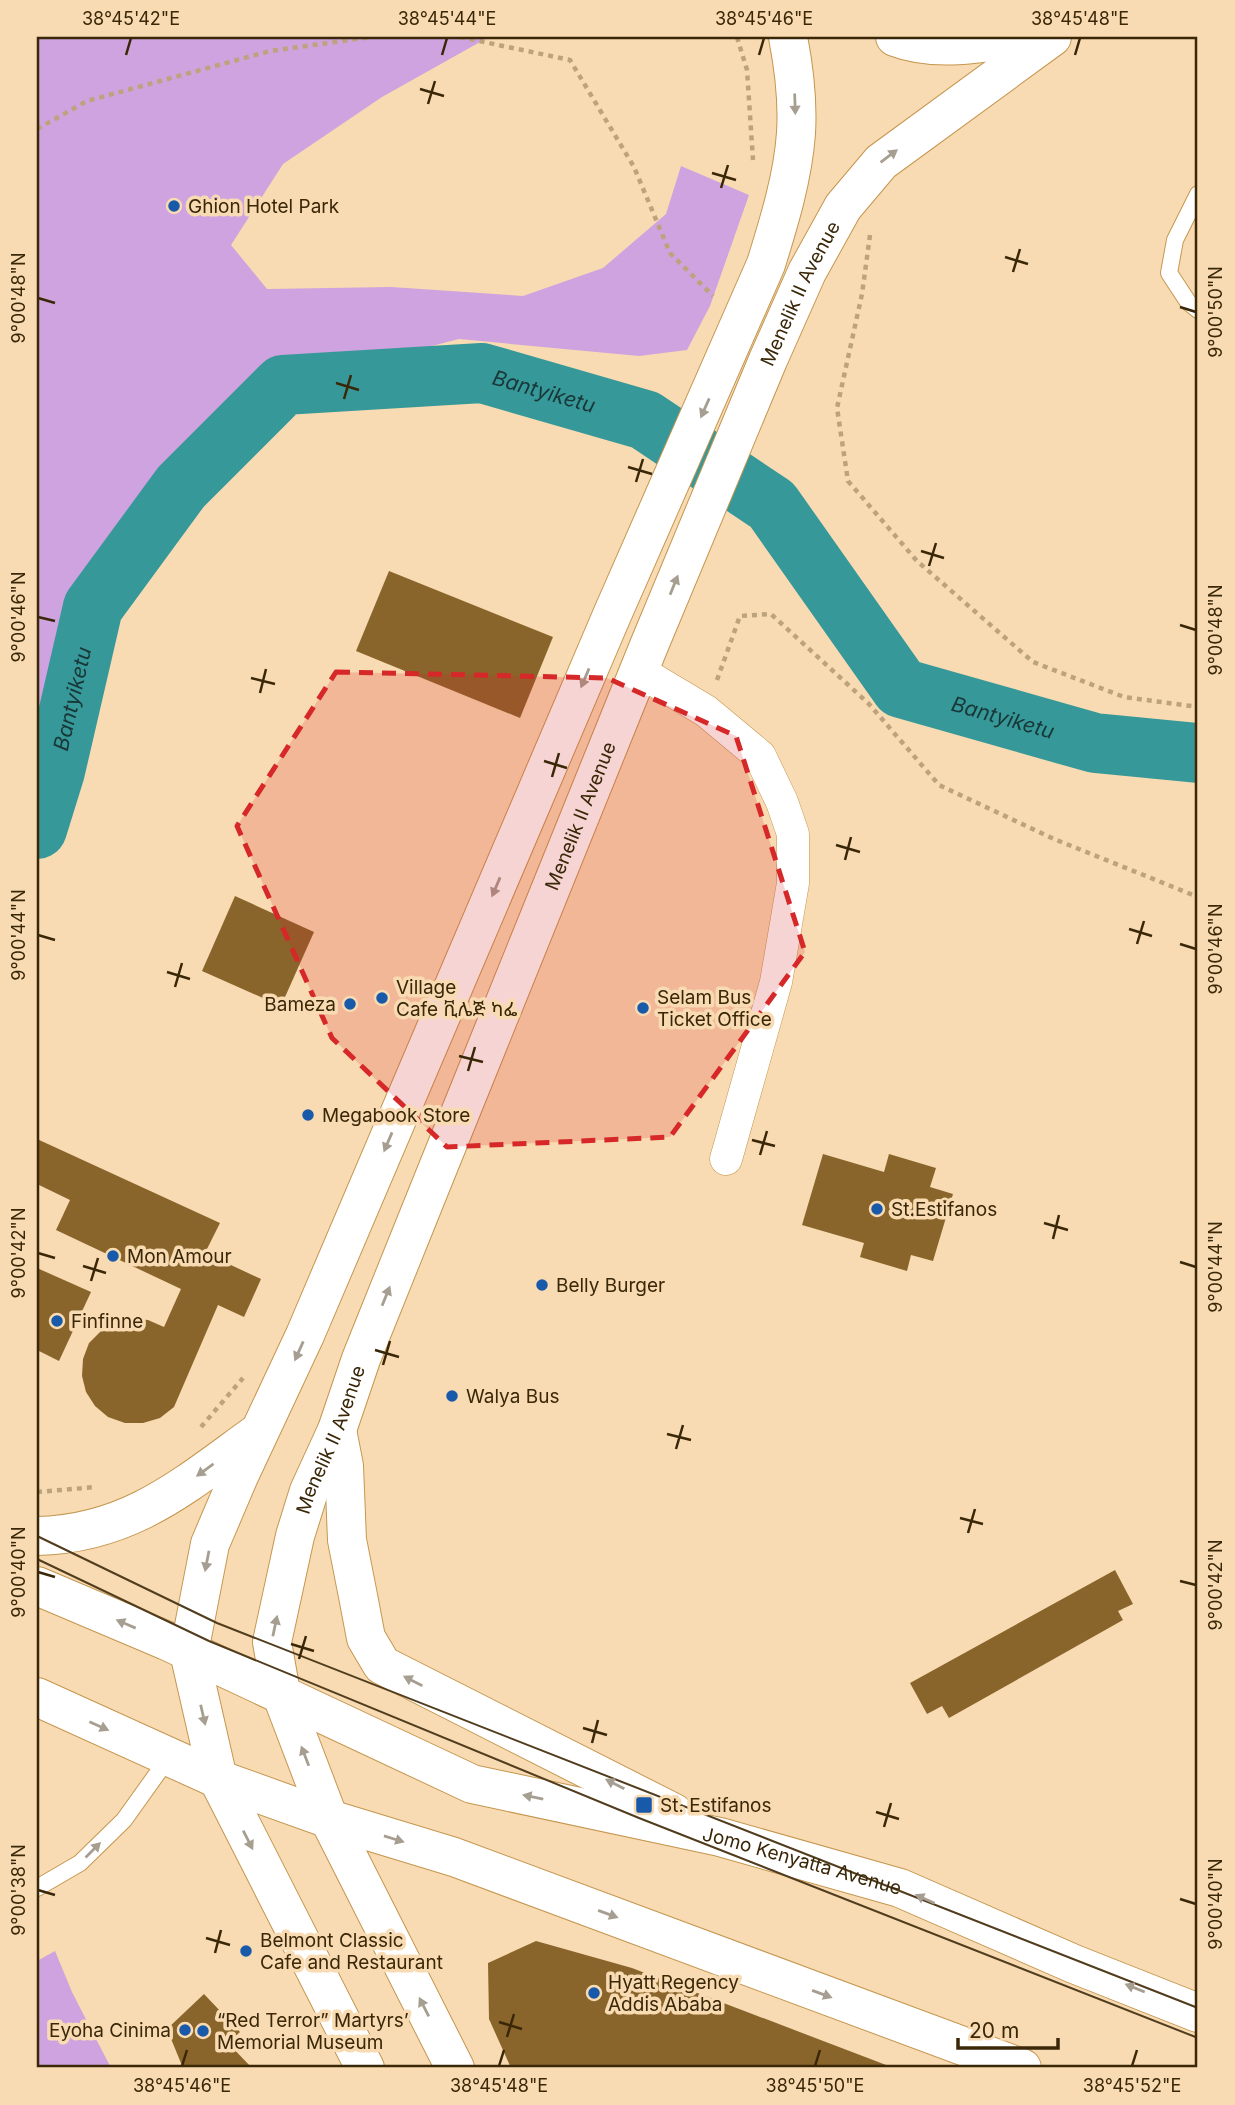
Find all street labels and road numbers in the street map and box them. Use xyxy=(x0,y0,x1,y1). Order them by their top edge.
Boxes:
street label: Menelik II Avenue xyxy=(755,217,844,369)
street label: Menelik II Avenue xyxy=(540,738,620,893)
street label: Menelik II Avenue xyxy=(291,1362,370,1517)
street label: Jomo Kenyatta Avenue xyxy=(700,1822,904,1899)

